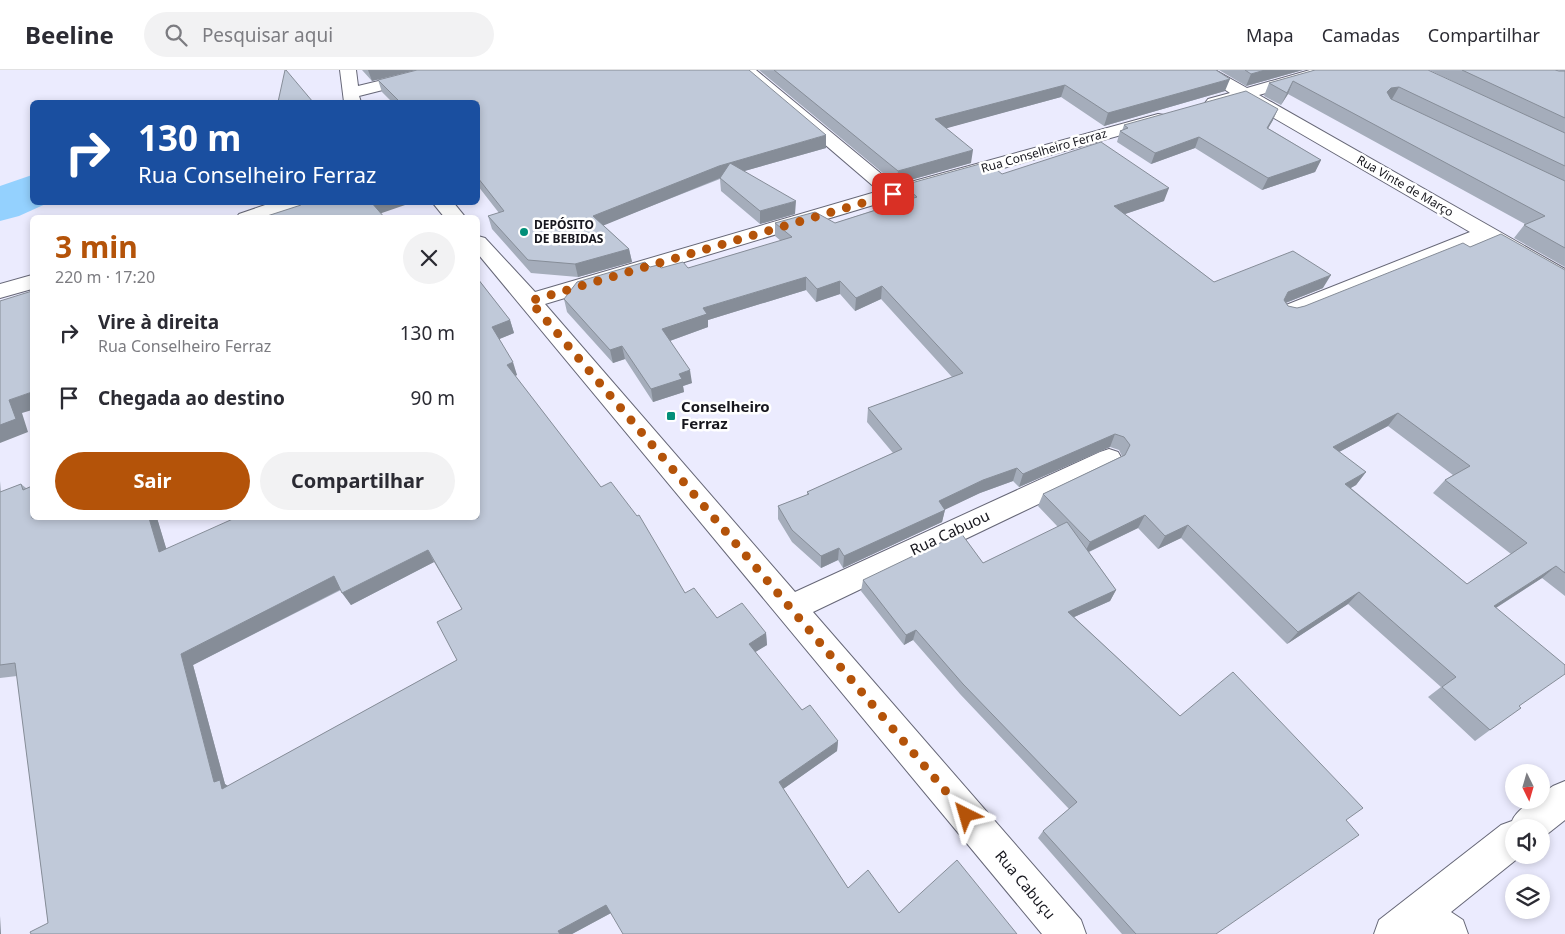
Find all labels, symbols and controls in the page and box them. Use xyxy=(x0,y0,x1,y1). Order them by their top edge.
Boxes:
search box xyxy=(144,12,494,57)
text: Beeline xyxy=(25,18,114,51)
icon: search xyxy=(162,21,190,49)
text: Pesquisar aqui xyxy=(202,22,333,48)
text: Mapa xyxy=(1246,23,1294,47)
text: Camadas xyxy=(1322,23,1400,47)
text: Compartilhar xyxy=(1428,23,1540,47)
text: 130 m xyxy=(138,114,241,161)
icon: right xyxy=(55,120,120,185)
street label: Rua Conselheiro Ferraz xyxy=(979,124,1109,177)
street label: Rua Vinte de Março xyxy=(1354,151,1457,220)
text: Rua Conselheiro Ferraz xyxy=(138,159,376,189)
pin xyxy=(872,173,914,215)
icon: arrive xyxy=(879,180,907,208)
place label: DEPÓSITO DE BEBIDAS xyxy=(534,216,604,247)
text: 3 min xyxy=(55,226,138,267)
marker: DEPÓSITO DE BEBIDAS xyxy=(518,226,530,238)
button: close xyxy=(403,232,455,284)
text: 220 m · 17:20 xyxy=(55,266,155,288)
text: Vire à direita xyxy=(98,309,219,335)
icon: right xyxy=(55,319,83,347)
text: 130 m xyxy=(400,320,455,346)
text: Rua Conselheiro Ferraz xyxy=(98,335,271,357)
icon: arrive xyxy=(55,384,83,412)
text: Chegada ao destino xyxy=(98,385,285,411)
text: 90 m xyxy=(411,385,455,411)
place label: Conselheiro Ferraz xyxy=(681,396,770,433)
marker: Conselheiro Ferraz xyxy=(665,410,677,422)
button: Sair xyxy=(55,452,250,510)
button: Compartilhar xyxy=(260,452,455,510)
street label: Rua Cabuou xyxy=(907,505,993,559)
north arrow xyxy=(1505,764,1550,809)
map controls xyxy=(1505,764,1550,919)
position arrow xyxy=(939,788,991,840)
button: sound xyxy=(1505,819,1550,864)
street label: Rua Cabuçu xyxy=(991,846,1060,923)
button: layers xyxy=(1505,874,1550,919)

